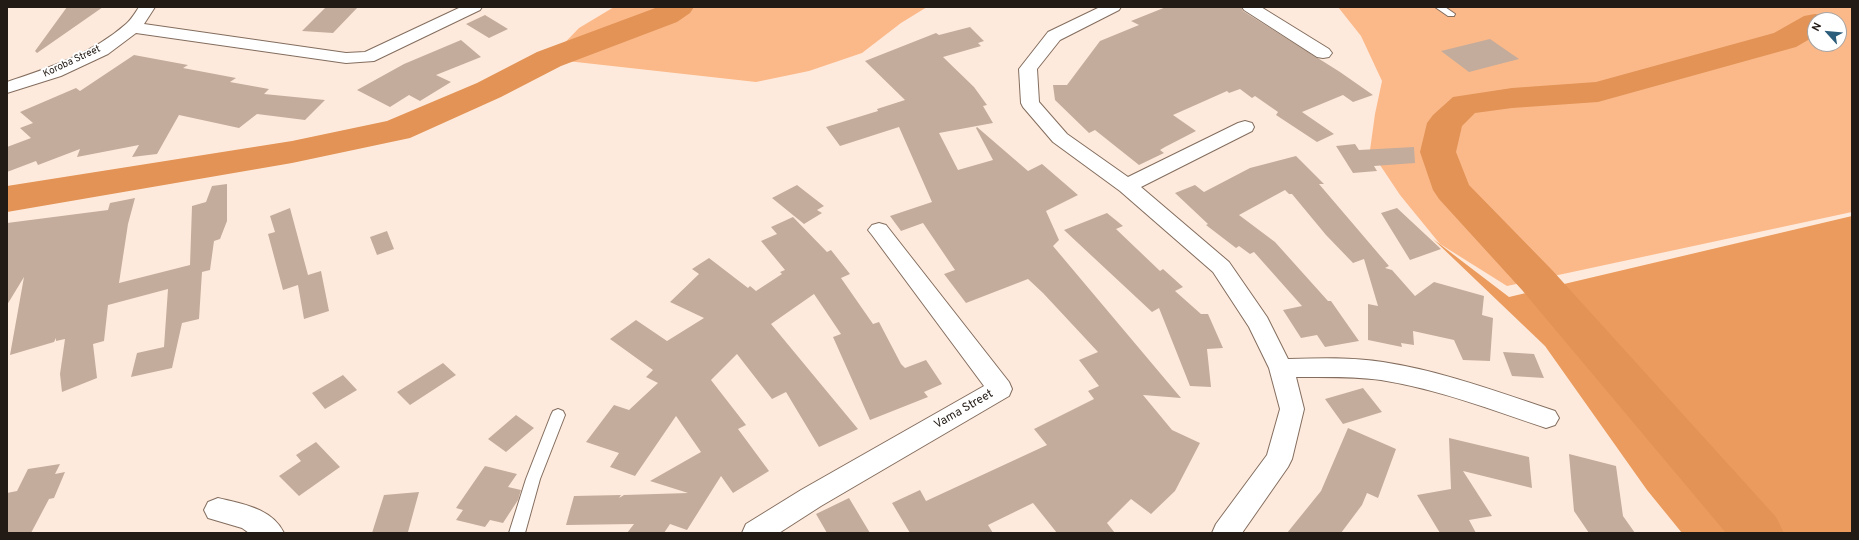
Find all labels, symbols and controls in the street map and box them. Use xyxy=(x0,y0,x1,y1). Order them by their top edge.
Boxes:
north arrow xyxy=(1807,12,1847,52)
text: N xyxy=(1809,20,1825,34)
street label: Koroba Street xyxy=(41,43,103,81)
street label: Vama Street xyxy=(932,387,996,433)

